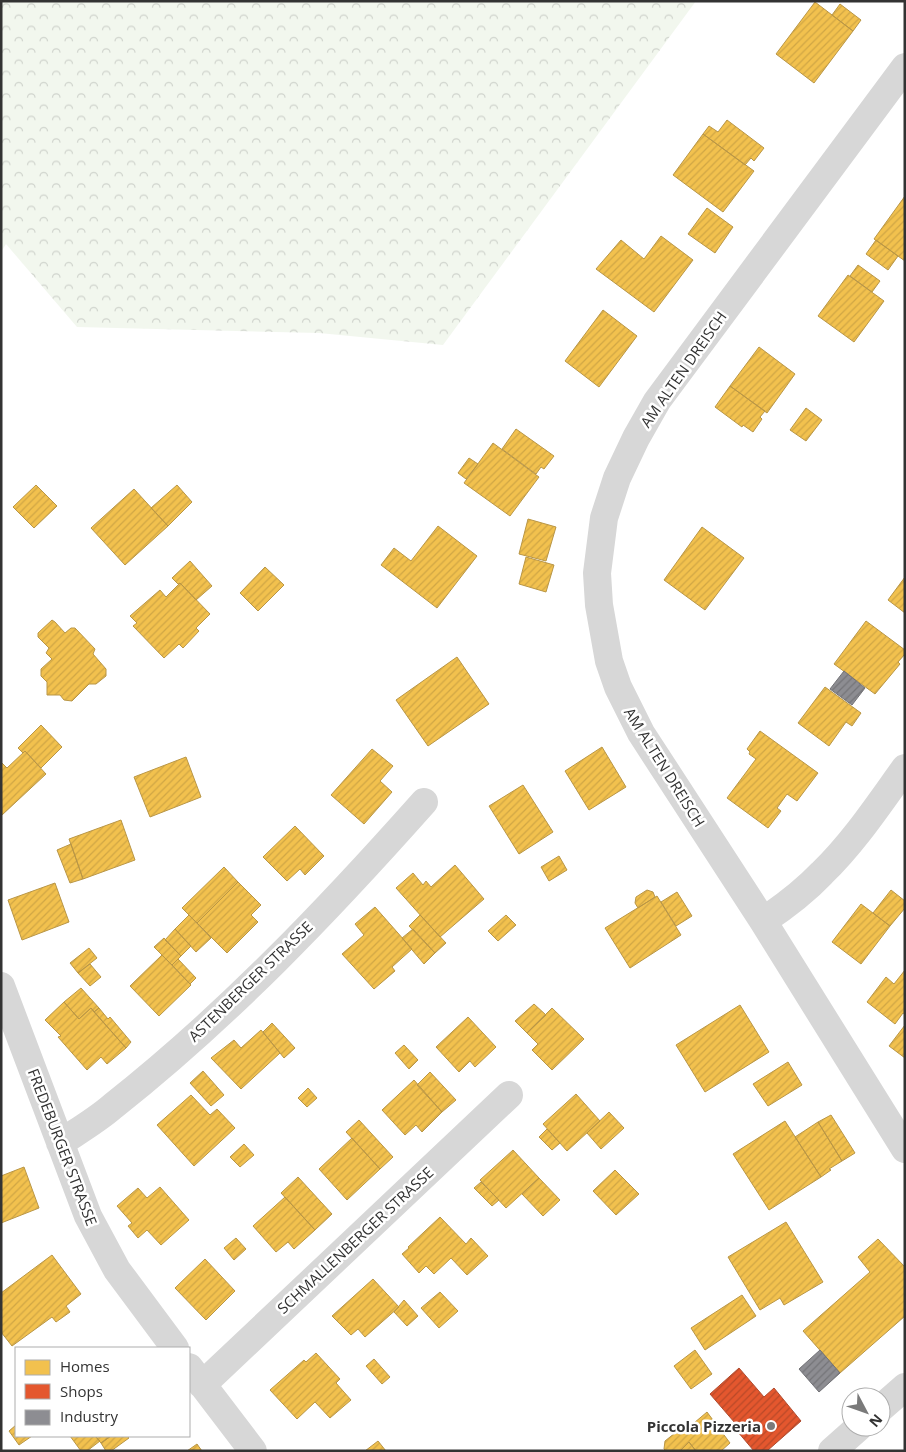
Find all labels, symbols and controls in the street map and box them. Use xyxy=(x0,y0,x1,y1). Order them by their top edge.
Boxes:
street label: AM ALTEN DREISCH xyxy=(635,307,731,431)
street label: AM ALTEN DREISCH xyxy=(620,703,710,831)
street label: ASTENBERGER STRASSE xyxy=(184,916,316,1046)
street label: FREDEBURGER STRASSE xyxy=(24,1066,102,1228)
street label: SCHMALLENBERGER STRASSE xyxy=(273,1162,437,1318)
legend xyxy=(15,1347,190,1437)
text: Homes xyxy=(60,1356,110,1376)
text: Shops xyxy=(60,1381,103,1401)
north arrow xyxy=(841,1387,891,1437)
text: Industry xyxy=(60,1406,118,1426)
text: N xyxy=(865,1410,887,1431)
place label: Piccola Pizzeria xyxy=(647,1416,761,1436)
marker: Piccola Pizzeria xyxy=(765,1420,777,1432)

